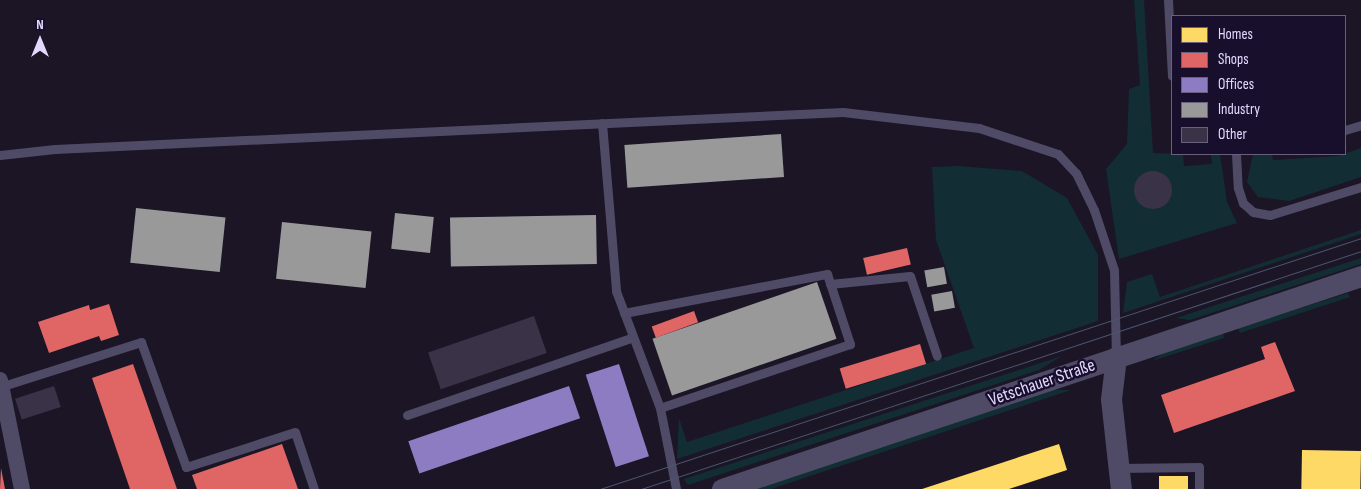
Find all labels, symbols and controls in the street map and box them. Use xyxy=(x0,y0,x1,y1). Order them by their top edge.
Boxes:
north arrow xyxy=(15,15,65,65)
legend xyxy=(1171,15,1346,155)
text: N xyxy=(36,16,44,33)
text: Homes xyxy=(1218,25,1253,44)
text: Shops xyxy=(1218,50,1249,69)
text: Offices xyxy=(1218,75,1254,94)
text: Industry xyxy=(1218,100,1260,119)
text: Other xyxy=(1218,125,1247,144)
street label: Vetschauer Straße xyxy=(986,355,1098,411)

